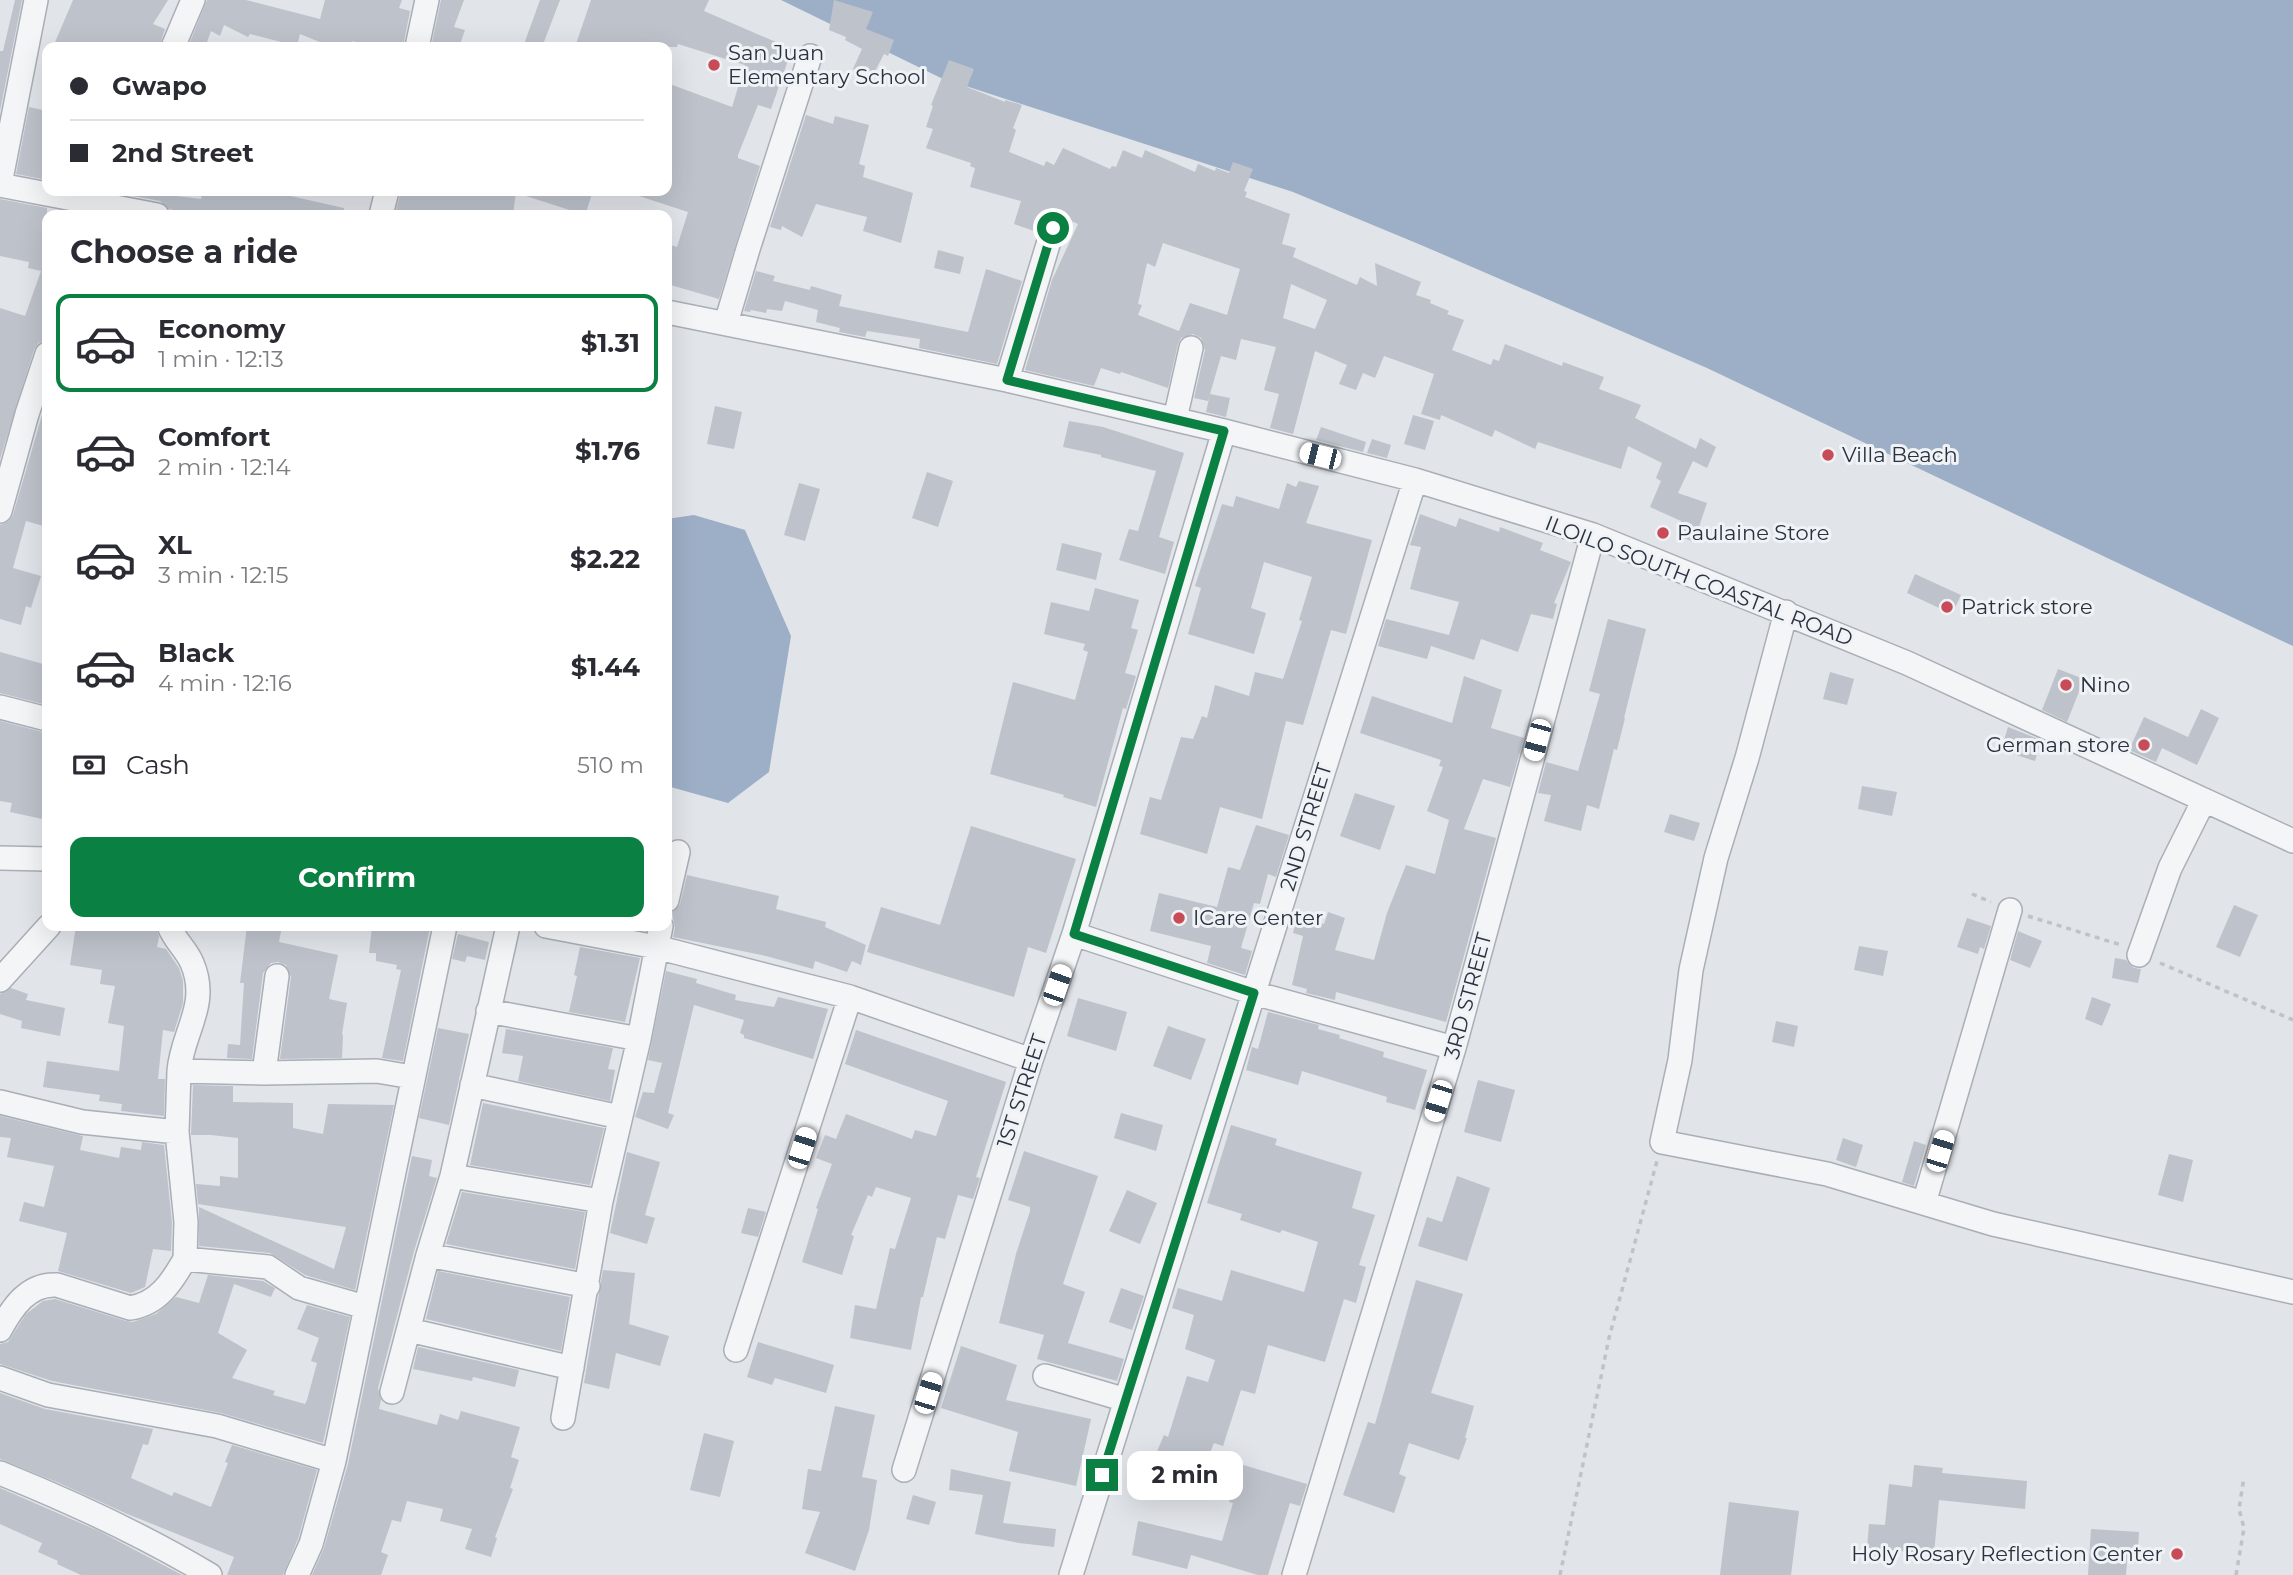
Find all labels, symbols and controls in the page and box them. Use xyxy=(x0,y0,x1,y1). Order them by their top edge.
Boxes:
place label: San Juan Elementary School xyxy=(728,40,926,89)
marker: San Juan Elementary School xyxy=(706,57,722,73)
text: Gwapo xyxy=(112,70,207,102)
text: 2nd Street xyxy=(112,137,254,169)
route start xyxy=(1037,212,1069,244)
text: Choose a ride xyxy=(70,232,298,271)
icon: car xyxy=(74,312,137,375)
text: Economy xyxy=(158,313,285,345)
text: $1.31 xyxy=(581,327,640,359)
text: 1 min · 12:13 xyxy=(158,345,284,373)
icon: car xyxy=(74,420,137,483)
text: Comfort xyxy=(158,421,270,453)
text: $1.76 xyxy=(575,435,640,467)
car xyxy=(1298,441,1343,471)
place label: Villa Beach xyxy=(1842,442,1958,467)
marker: Villa Beach xyxy=(1820,447,1836,463)
text: 2 min · 12:14 xyxy=(158,453,291,481)
street label: ILOILO SOUTH COASTAL ROAD xyxy=(1542,510,1857,651)
place label: Paulaine Store xyxy=(1677,520,1829,545)
marker: Paulaine Store xyxy=(1655,525,1671,541)
icon: car xyxy=(74,528,137,591)
text: XL xyxy=(158,529,192,561)
text: $2.22 xyxy=(570,543,640,575)
text: 3 min · 12:15 xyxy=(158,561,289,589)
place label: Patrick store xyxy=(1961,594,2093,619)
marker: Patrick store xyxy=(1939,599,1955,615)
icon: car xyxy=(74,636,137,699)
text: Black xyxy=(158,637,234,669)
text: $1.44 xyxy=(571,651,640,683)
text: 4 min · 12:16 xyxy=(158,669,292,697)
place label: Nino xyxy=(2080,672,2130,697)
marker: Nino xyxy=(2058,677,2074,693)
car xyxy=(1522,717,1553,763)
place label: German store xyxy=(1986,732,2130,757)
marker: German store xyxy=(2136,737,2152,753)
icon: cash xyxy=(70,746,108,784)
text: Cash xyxy=(126,749,190,781)
text: 510 m xyxy=(577,751,644,779)
street label: 2ND STREET xyxy=(1274,760,1337,894)
button: Confirm xyxy=(70,837,644,917)
place label: ICare Center xyxy=(1193,905,1323,930)
marker: ICare Center xyxy=(1171,910,1187,926)
street label: 3RD STREET xyxy=(1439,930,1496,1062)
car xyxy=(1041,962,1074,1008)
street label: 1ST STREET xyxy=(991,1031,1052,1151)
car xyxy=(1422,1078,1455,1124)
car xyxy=(786,1125,819,1171)
car xyxy=(1924,1128,1957,1174)
car xyxy=(912,1370,945,1416)
callout: 2 min xyxy=(1126,1450,1242,1500)
route end xyxy=(1086,1459,1118,1491)
text: 2 min xyxy=(1151,1461,1219,1489)
place label: Holy Rosary Reflection Center xyxy=(1851,1541,2163,1566)
marker: Holy Rosary Reflection Center xyxy=(2169,1546,2185,1562)

